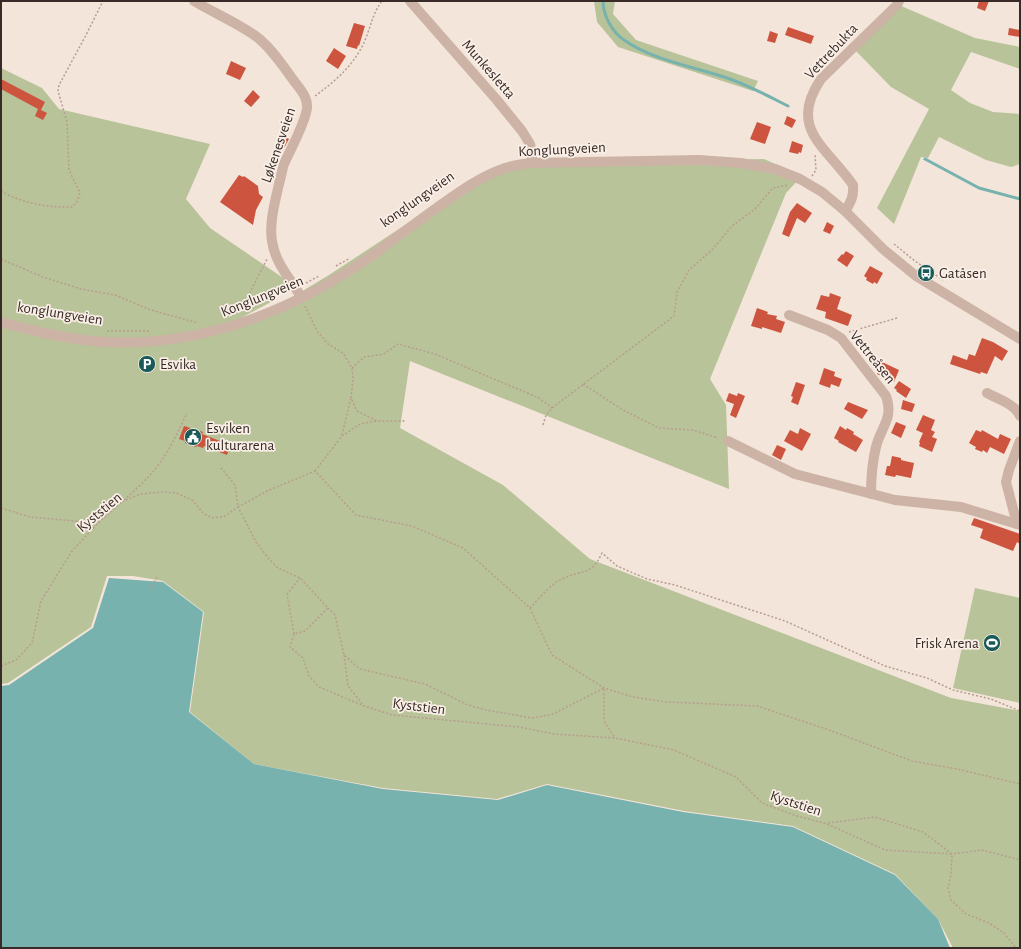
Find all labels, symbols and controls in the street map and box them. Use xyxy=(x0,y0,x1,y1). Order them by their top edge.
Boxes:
street label: Vettrebukta xyxy=(802,21,861,82)
street label: Munkesletta xyxy=(459,37,518,102)
street label: Løkenesveien xyxy=(259,106,298,185)
street label: Konglungveien xyxy=(518,140,606,159)
street label: konglungveien xyxy=(378,168,457,230)
bus stop icon: Gatåsen xyxy=(916,263,936,283)
place label: Gatåsen xyxy=(939,266,987,281)
street label: Konglungveien xyxy=(219,273,306,320)
street label: konglungveien xyxy=(16,299,104,328)
street label: Vettreåsen xyxy=(847,328,898,387)
parking icon: Esvika xyxy=(137,354,157,374)
place label: Esvika xyxy=(160,357,196,372)
place label: Esviken kulturarena xyxy=(206,421,274,453)
public building icon: Esviken kulturarena xyxy=(183,427,203,447)
street label: Kyststien xyxy=(74,490,125,535)
sports icon: Frisk Arena xyxy=(982,633,1002,653)
place label: Frisk Arena xyxy=(915,636,979,651)
street label: Kyststien xyxy=(392,696,446,717)
street label: Kyststien xyxy=(768,788,823,819)

